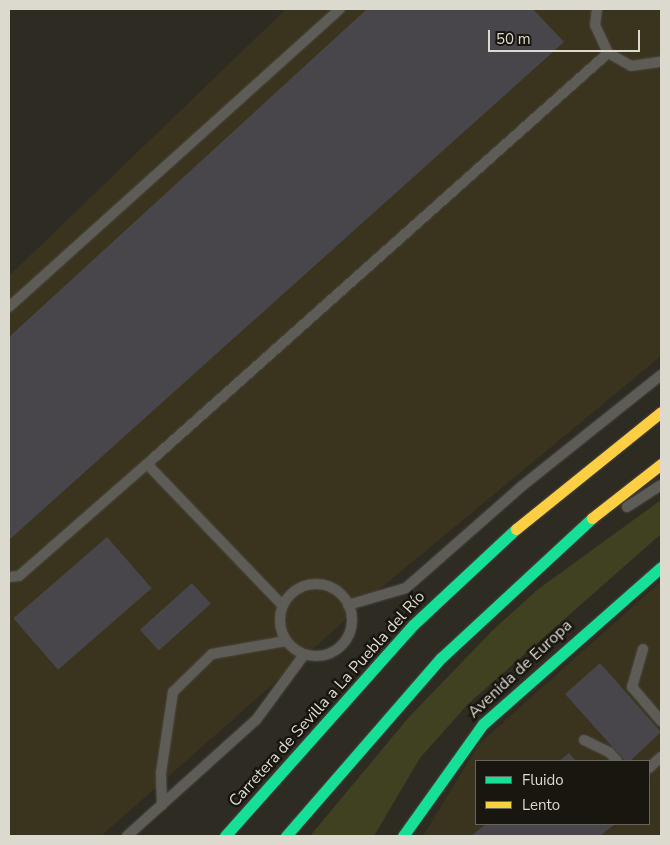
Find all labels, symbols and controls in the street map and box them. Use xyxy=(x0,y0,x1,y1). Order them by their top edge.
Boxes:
scale bar xyxy=(490,20,642,52)
text: 50 m xyxy=(496,29,531,49)
street label: Carretera de Sevilla a La Puebla del Río xyxy=(225,587,429,811)
street label: Avenida de Europa xyxy=(464,616,576,722)
legend xyxy=(475,760,650,825)
text: Fluido xyxy=(522,770,564,790)
text: Lento xyxy=(522,795,560,815)

